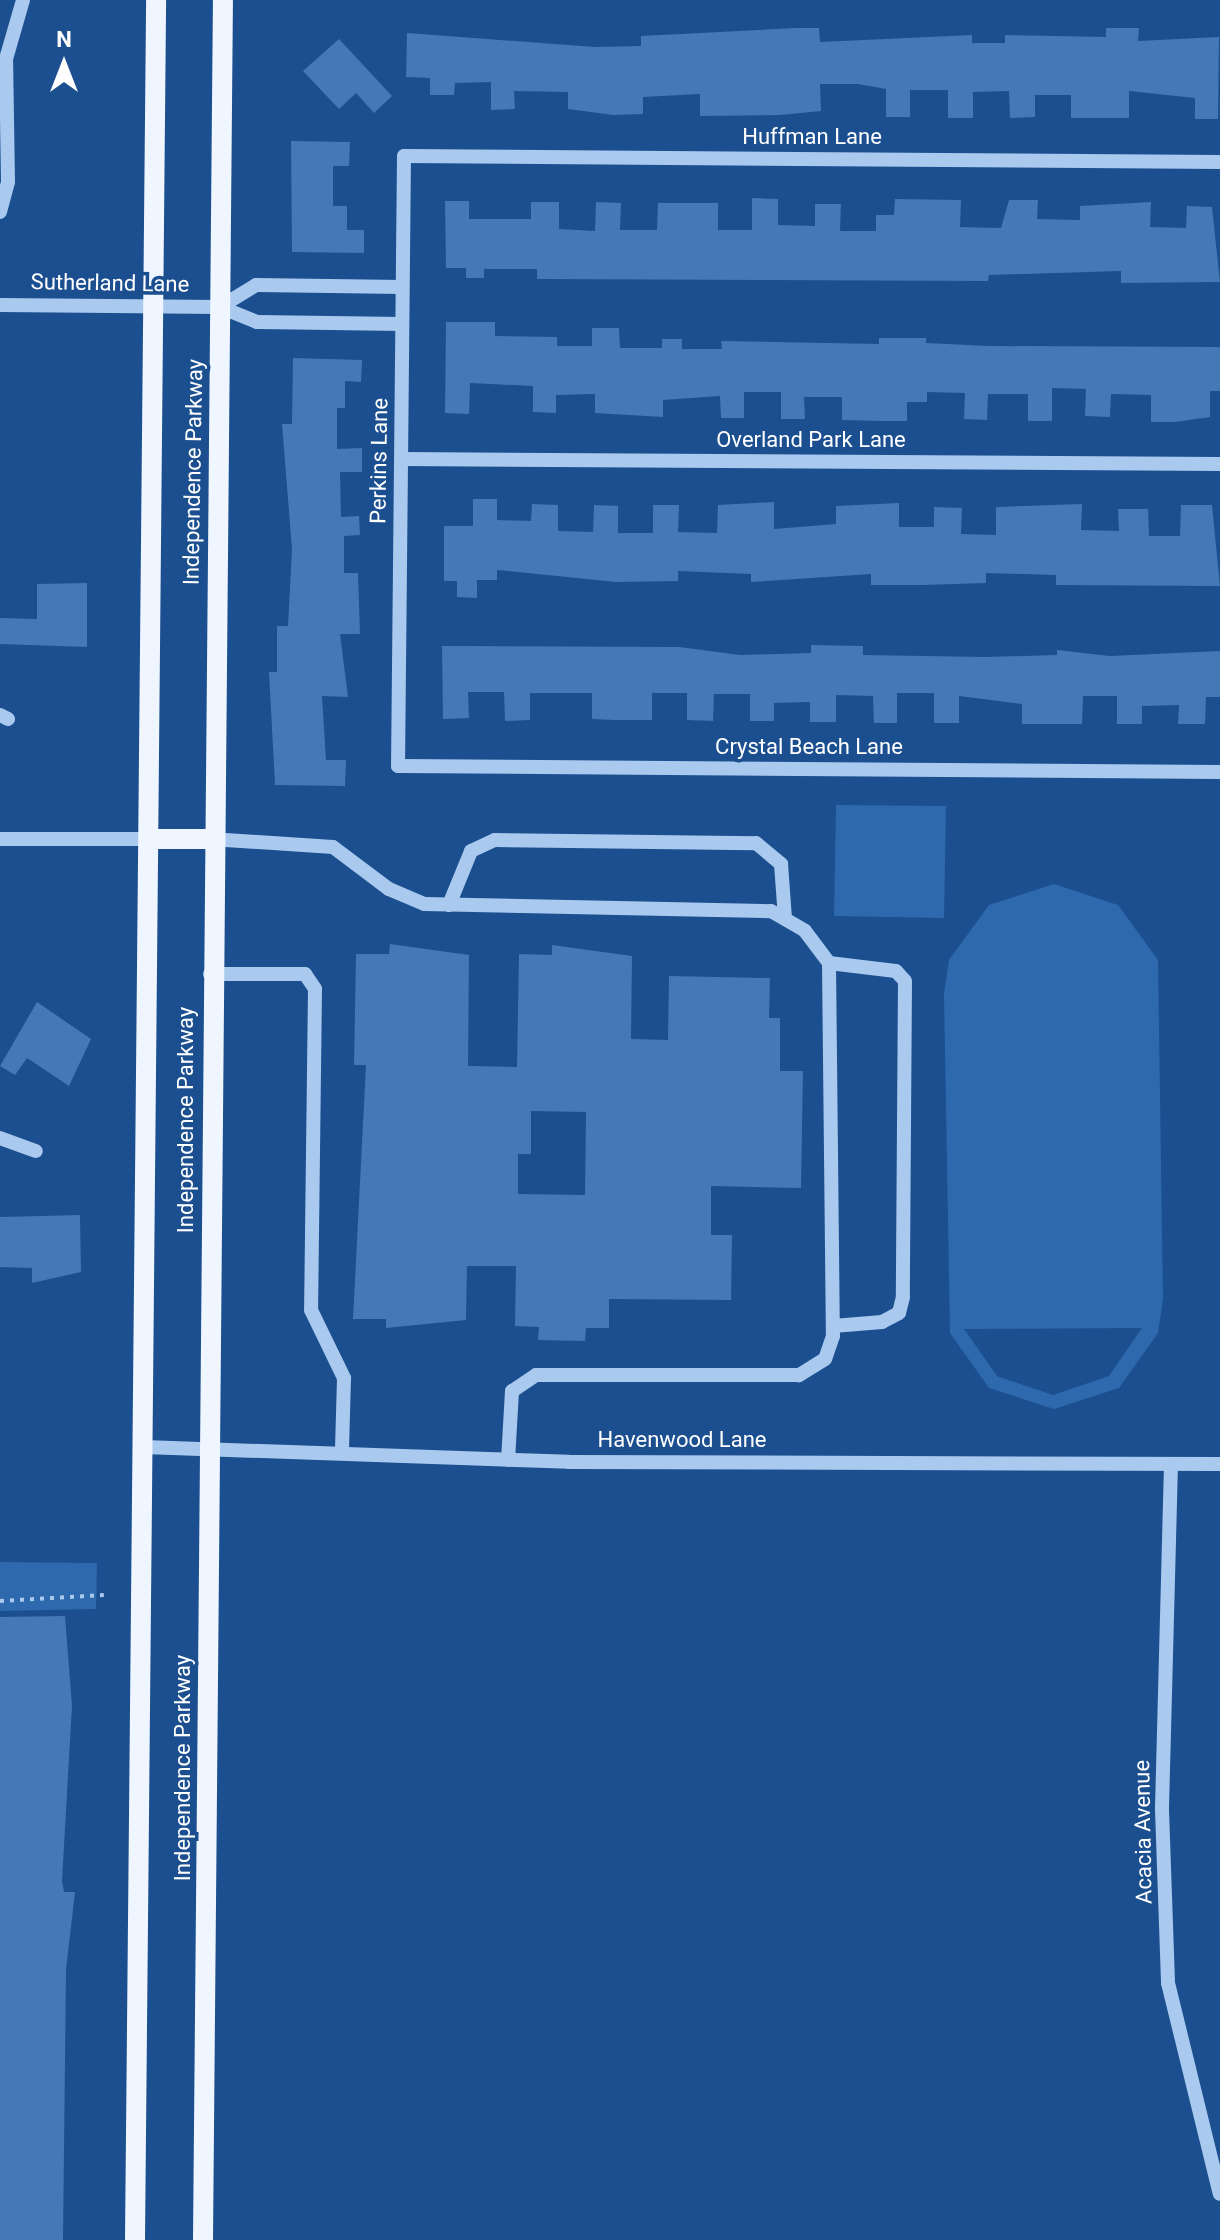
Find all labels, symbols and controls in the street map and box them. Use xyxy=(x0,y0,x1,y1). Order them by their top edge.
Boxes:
north arrow xyxy=(24,24,104,104)
text: N xyxy=(56,27,72,52)
street label: Huffman Lane xyxy=(742,124,882,150)
street label: Sutherland Lane xyxy=(30,268,190,298)
street label: Independence Parkway xyxy=(178,359,208,585)
street label: Perkins Lane xyxy=(365,398,393,524)
street label: Overland Park Lane xyxy=(716,427,906,453)
street label: Crystal Beach Lane xyxy=(715,734,903,760)
street label: Independence Parkway xyxy=(173,1007,199,1233)
street label: Havenwood Lane xyxy=(598,1427,766,1453)
street label: Independence Parkway xyxy=(170,1655,196,1881)
street label: Acacia Avenue xyxy=(1129,1760,1157,1904)

